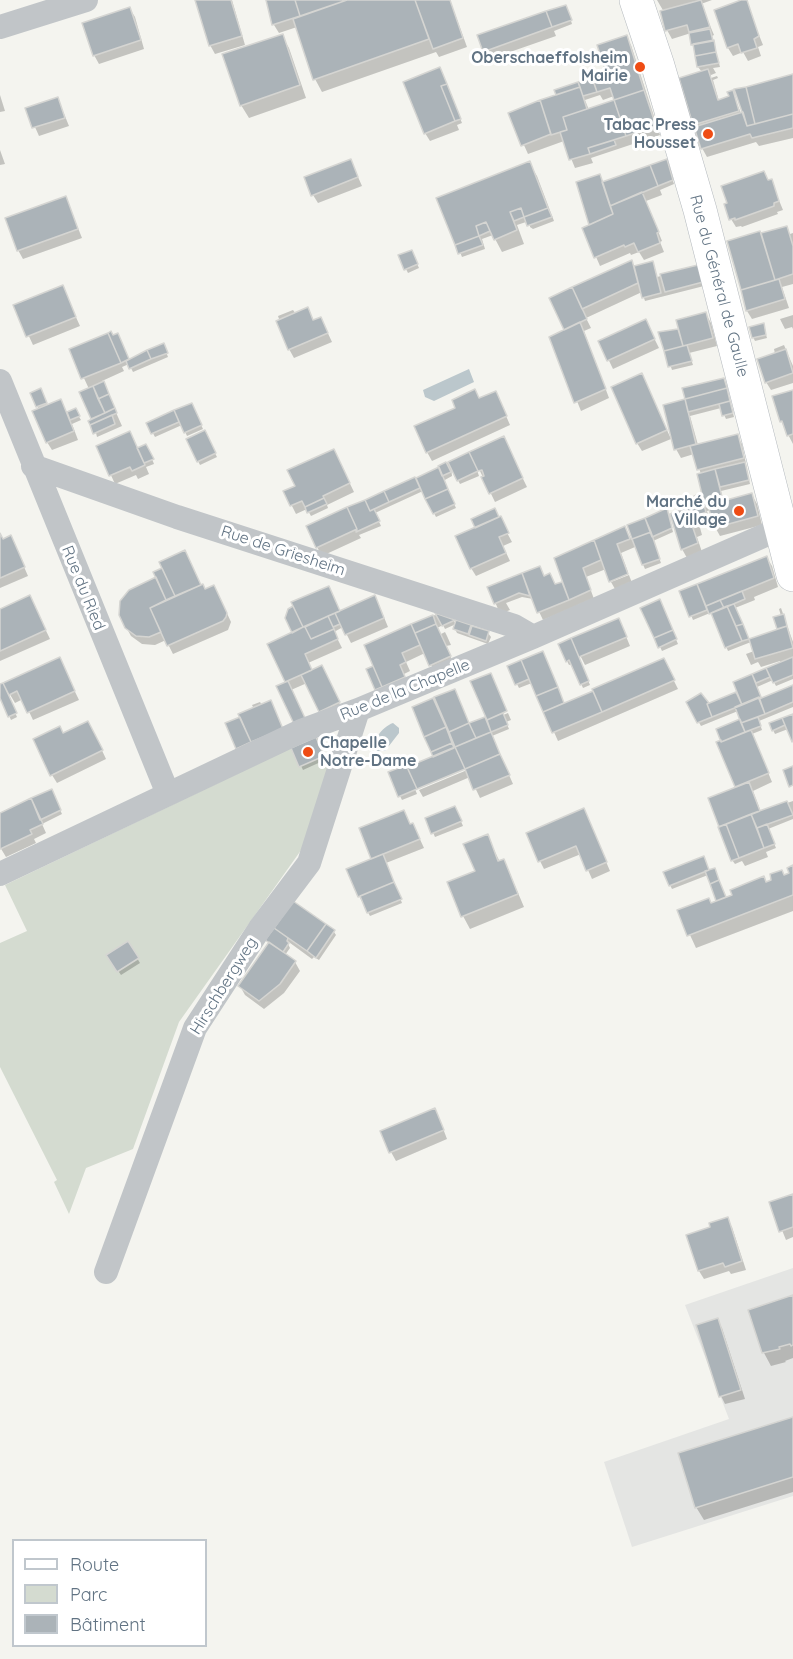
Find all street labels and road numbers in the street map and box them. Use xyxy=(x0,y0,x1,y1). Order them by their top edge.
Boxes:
street label: Rue du Général de Gaulle xyxy=(685,193,753,379)
street label: Rue de Griesheim xyxy=(218,522,348,580)
street label: Rue du Ried xyxy=(57,543,109,633)
street label: Rue de la Chapelle xyxy=(337,655,473,725)
street label: Hirschbergweg xyxy=(186,934,262,1038)

